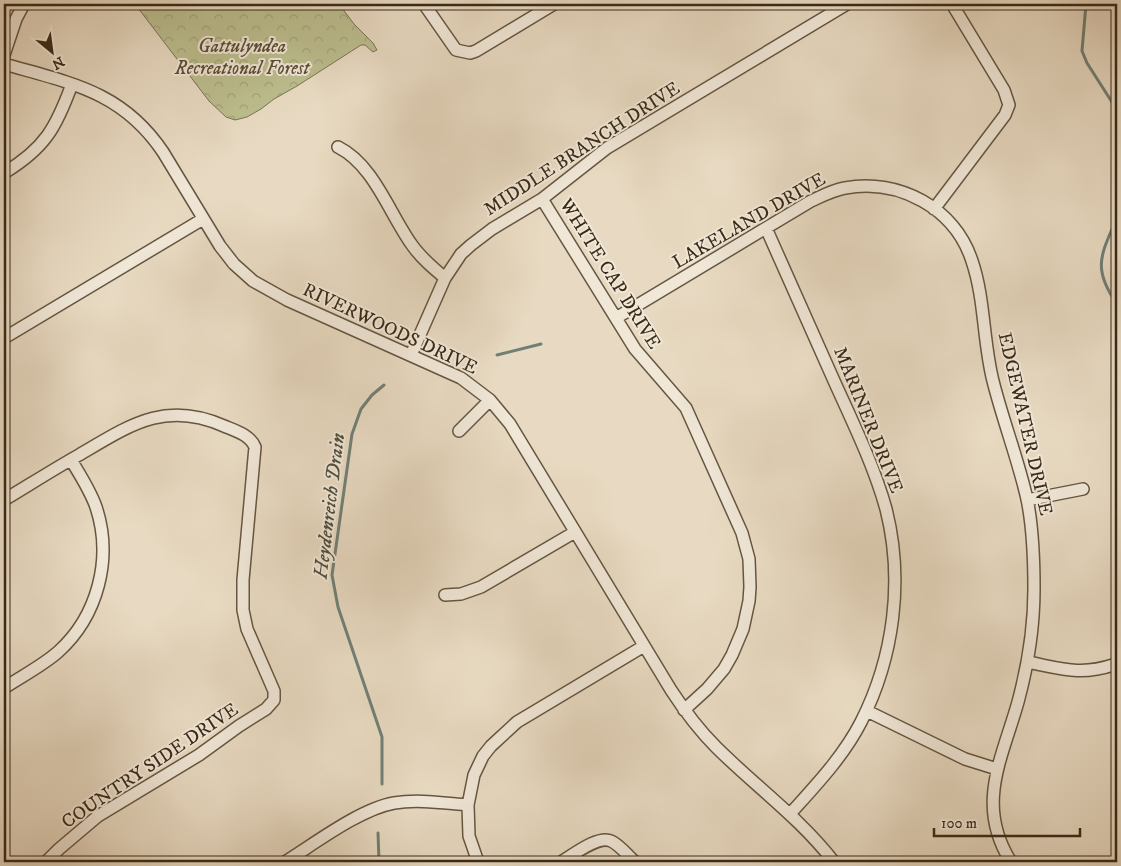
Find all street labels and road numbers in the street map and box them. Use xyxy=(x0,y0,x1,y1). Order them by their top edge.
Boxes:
street label: MIDDLE BRANCH DRIVE xyxy=(480,77,684,221)
street label: LAKELAND DRIVE xyxy=(668,168,830,274)
street label: WHITE CAP DRIVE xyxy=(554,194,666,353)
street label: RIVERWOODS DRIVE xyxy=(299,278,481,380)
street label: EDGEWATER DRIVE xyxy=(993,330,1057,518)
street label: MARINER DRIVE xyxy=(828,344,908,496)
street label: COUNTRY SIDE DRIVE xyxy=(57,698,243,834)

